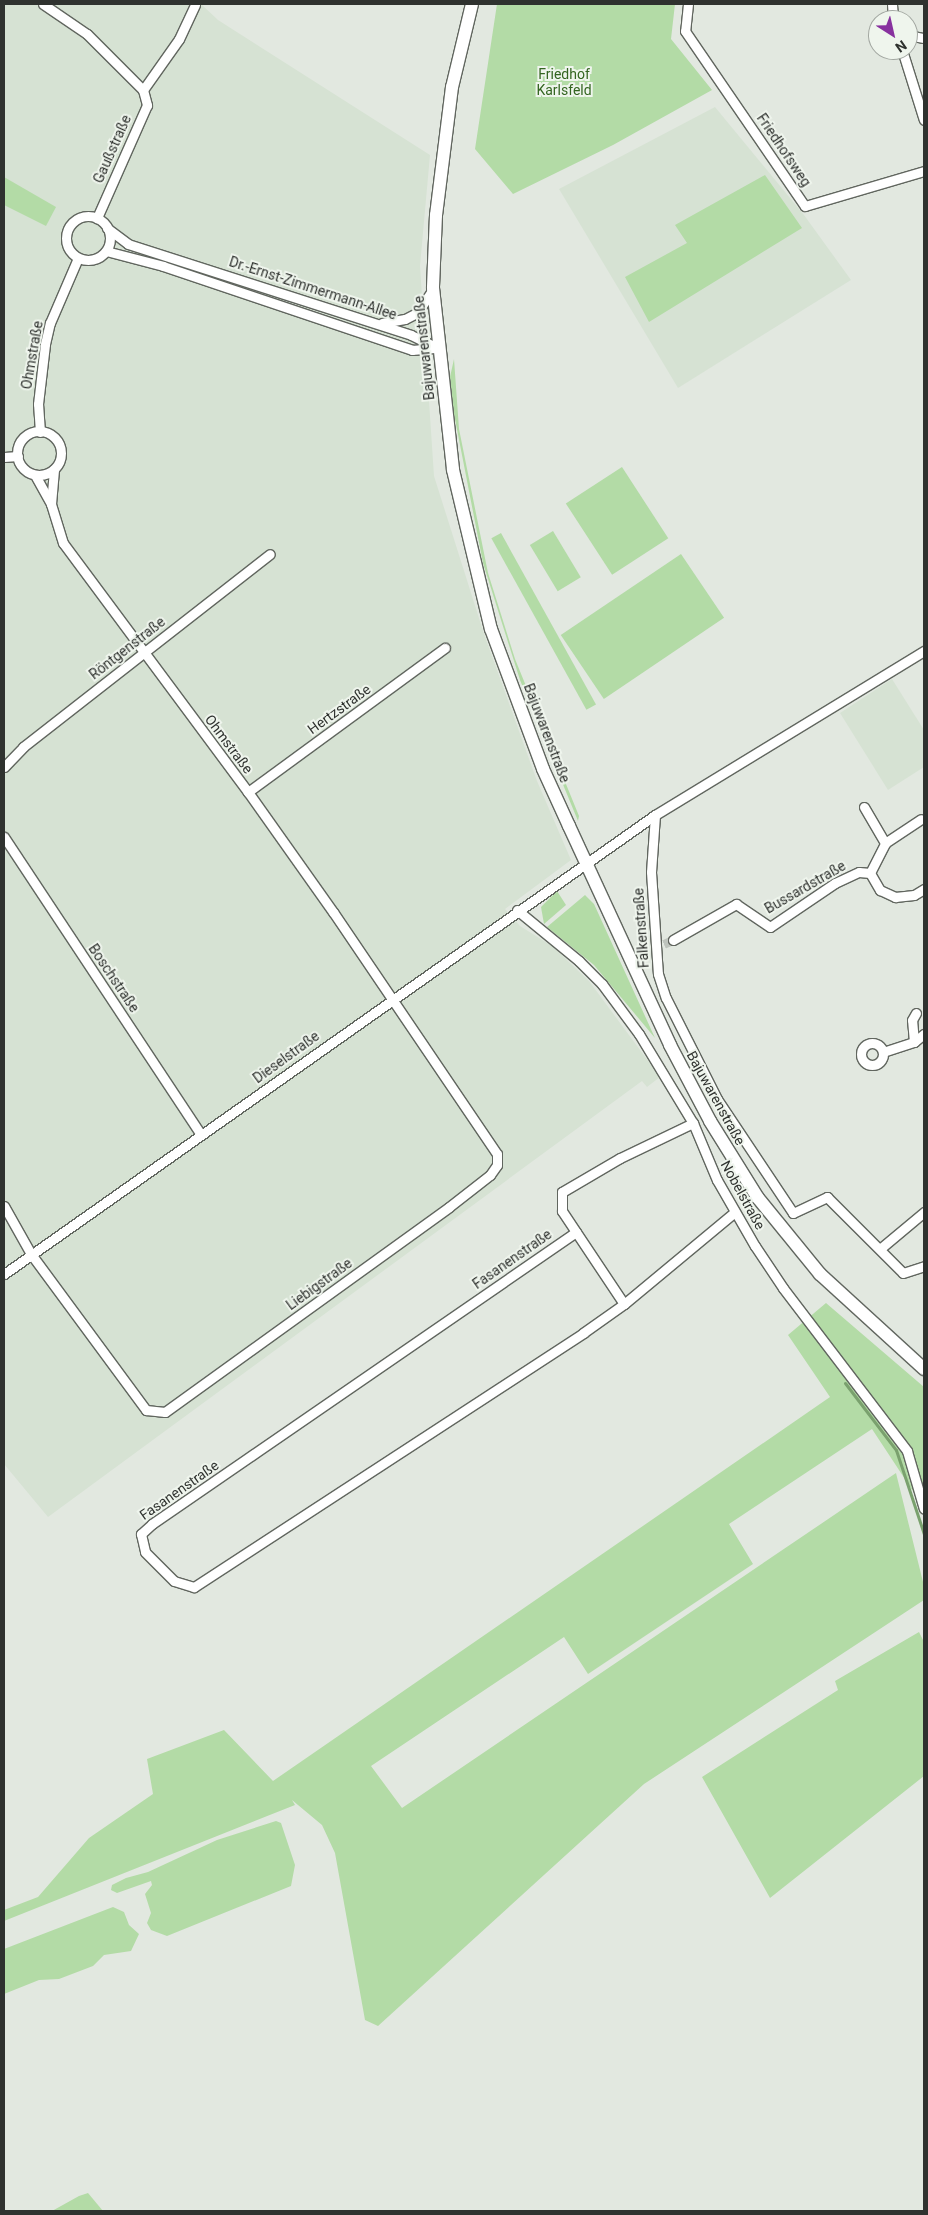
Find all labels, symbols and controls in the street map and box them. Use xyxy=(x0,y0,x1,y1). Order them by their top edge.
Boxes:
north arrow xyxy=(868,10,918,60)
text: N xyxy=(892,37,910,56)
park label: Friedhof Karlsfeld xyxy=(536,66,592,98)
street label: Friedhofsweg xyxy=(753,110,815,190)
street label: Gaußstraße xyxy=(90,112,134,186)
street label: Dr.-Ernst-Zimmermann-Allee xyxy=(227,253,399,323)
street label: Bajuwarenstraße xyxy=(410,295,438,401)
street label: Ohmstraße xyxy=(18,319,46,391)
street label: Röntgenstraße xyxy=(86,613,168,683)
street label: Hertzstraße xyxy=(304,681,374,737)
street label: Bajuwarenstraße xyxy=(520,681,574,785)
street label: Ohmstraße xyxy=(201,711,257,777)
street label: Bussardstraße xyxy=(762,857,848,917)
street label: Falkenstraße xyxy=(630,887,652,969)
street label: Boschstraße xyxy=(85,941,143,1015)
street label: Dieselstraße xyxy=(250,1027,322,1087)
street label: Bajuwarenstraße xyxy=(683,1048,749,1148)
street label: Nobelstraße xyxy=(717,1158,769,1232)
street label: Fasanenstraße xyxy=(469,1226,555,1292)
street label: Liebigstraße xyxy=(283,1255,355,1313)
street label: Fasanenstraße xyxy=(136,1457,222,1523)

